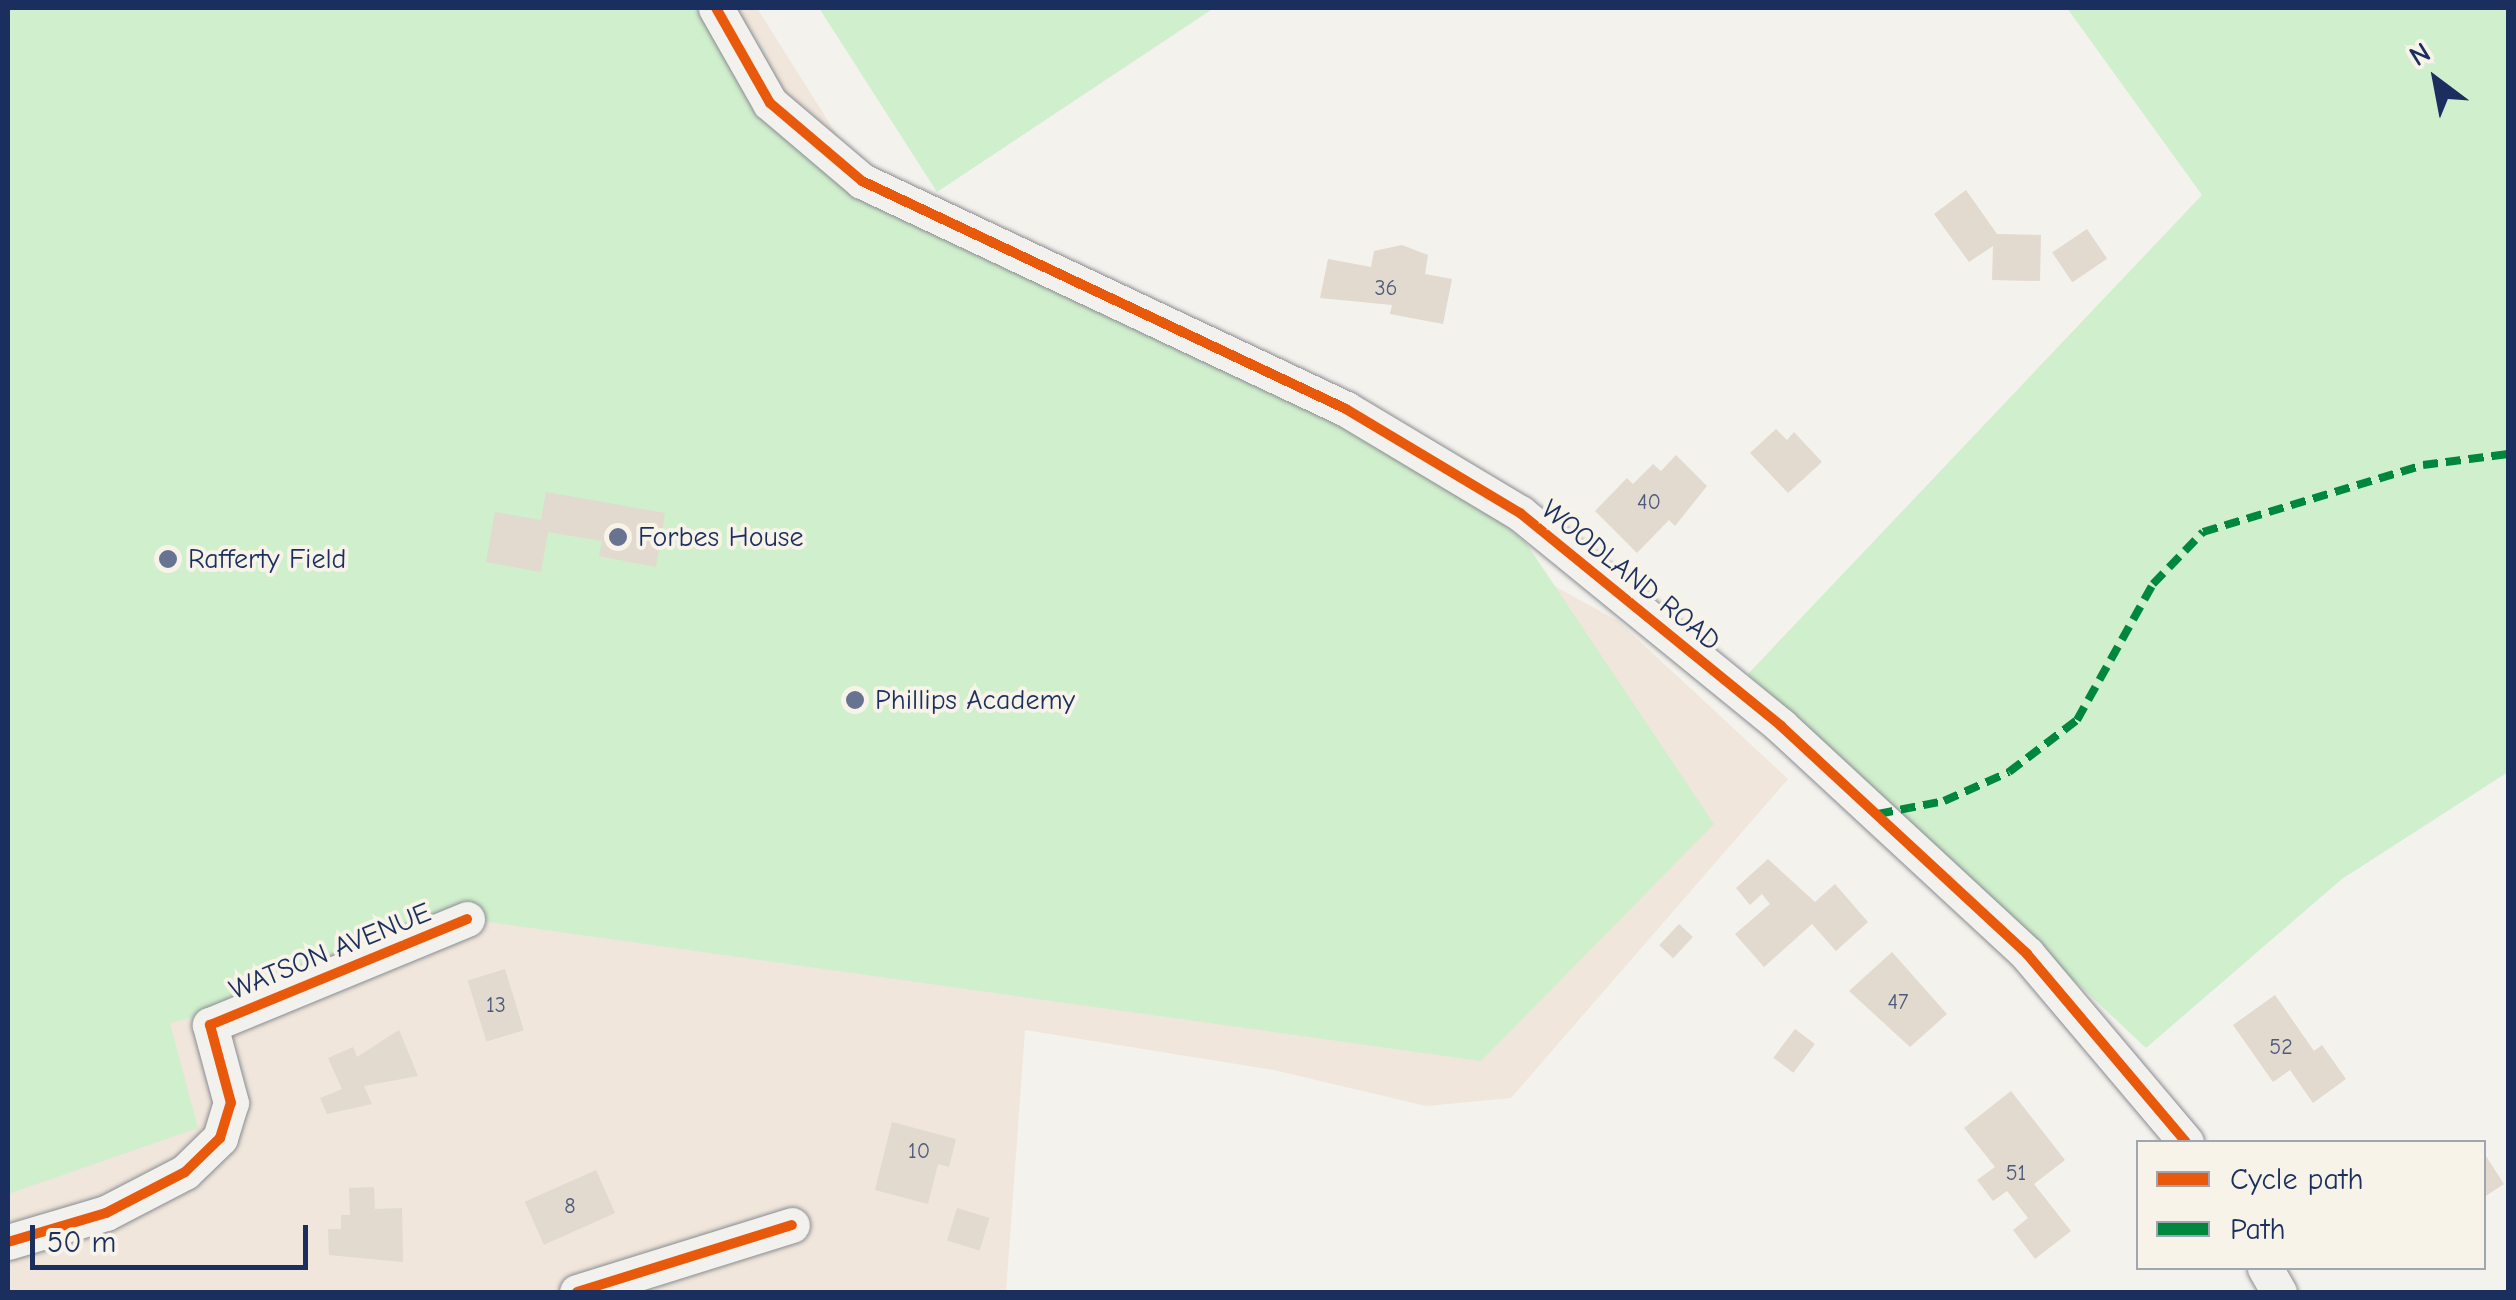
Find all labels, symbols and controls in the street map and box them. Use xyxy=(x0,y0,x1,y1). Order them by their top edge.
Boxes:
north arrow xyxy=(2386,30,2486,130)
text: N xyxy=(2404,36,2436,73)
house number: 36 xyxy=(1374,276,1398,302)
house number: 40 xyxy=(1637,490,1661,516)
street label: WOODLAND ROAD xyxy=(1535,492,1727,658)
place label: Forbes House xyxy=(638,520,803,554)
marker: Forbes House xyxy=(607,526,629,548)
place label: Rafferty Field xyxy=(188,542,346,576)
marker: Rafferty Field xyxy=(157,548,179,570)
place label: Phillips Academy xyxy=(875,683,1075,717)
marker: Phillips Academy xyxy=(844,689,866,711)
street label: WATSON AVENUE xyxy=(224,895,436,1007)
house number: 47 xyxy=(1887,990,1909,1016)
house number: 13 xyxy=(486,993,506,1019)
house number: 52 xyxy=(2269,1035,2293,1061)
house number: 10 xyxy=(908,1139,930,1165)
legend xyxy=(2136,1140,2486,1270)
house number: 51 xyxy=(2006,1161,2026,1187)
text: Cycle path xyxy=(2230,1162,2364,1197)
house number: 8 xyxy=(564,1194,576,1220)
scale bar xyxy=(35,1205,312,1267)
text: Path xyxy=(2230,1212,2286,1247)
text: 50 m xyxy=(47,1225,116,1260)

